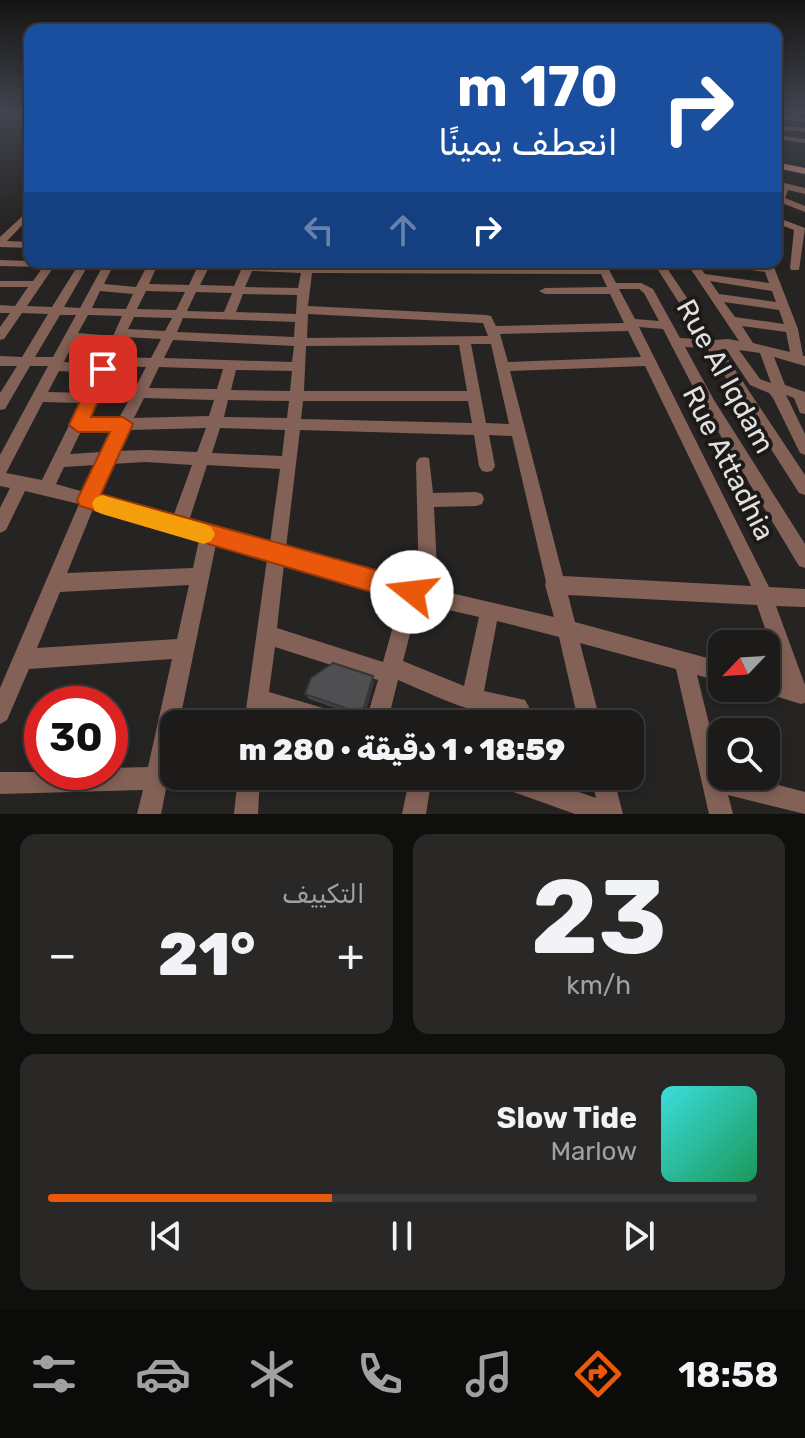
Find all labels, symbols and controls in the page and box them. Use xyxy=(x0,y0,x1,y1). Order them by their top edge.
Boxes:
text: 170 m xyxy=(457,54,618,120)
icon: right xyxy=(646,56,750,160)
text: انعطف يمينًا xyxy=(438,121,618,164)
icon: left xyxy=(297,208,341,252)
icon: ahead xyxy=(381,208,425,252)
icon: right xyxy=(465,208,509,252)
street label: Rue Al Iqdam xyxy=(670,294,781,459)
pin xyxy=(69,335,137,403)
icon: arrive xyxy=(81,347,125,391)
street label: Rue Attadhia xyxy=(676,381,781,546)
position arrow xyxy=(370,550,454,634)
north arrow xyxy=(708,630,780,702)
map controls xyxy=(708,630,780,790)
speed limit sign: 30 xyxy=(24,686,128,790)
button: search xyxy=(708,718,780,790)
text: 18:59 · 1 دقيقة · 280 m xyxy=(239,732,565,768)
text: 23 xyxy=(531,856,667,979)
text: التكييف xyxy=(282,879,365,910)
text: 21° xyxy=(158,919,256,990)
text: − xyxy=(48,929,77,981)
text: + xyxy=(337,929,364,981)
text: km/h xyxy=(566,970,631,1001)
text: Slow Tide xyxy=(497,1100,637,1136)
text: Marlow xyxy=(550,1136,637,1167)
icon: previous xyxy=(144,1214,188,1258)
icon: pause xyxy=(380,1214,424,1258)
icon: next xyxy=(617,1214,661,1258)
icon: filters xyxy=(26,1346,82,1402)
icon: car xyxy=(135,1346,191,1402)
icon: climate xyxy=(244,1346,300,1402)
icon: phone xyxy=(352,1346,408,1402)
icon: music xyxy=(461,1346,517,1402)
icon: directions xyxy=(570,1346,626,1402)
text: 18:58 xyxy=(678,1353,779,1396)

